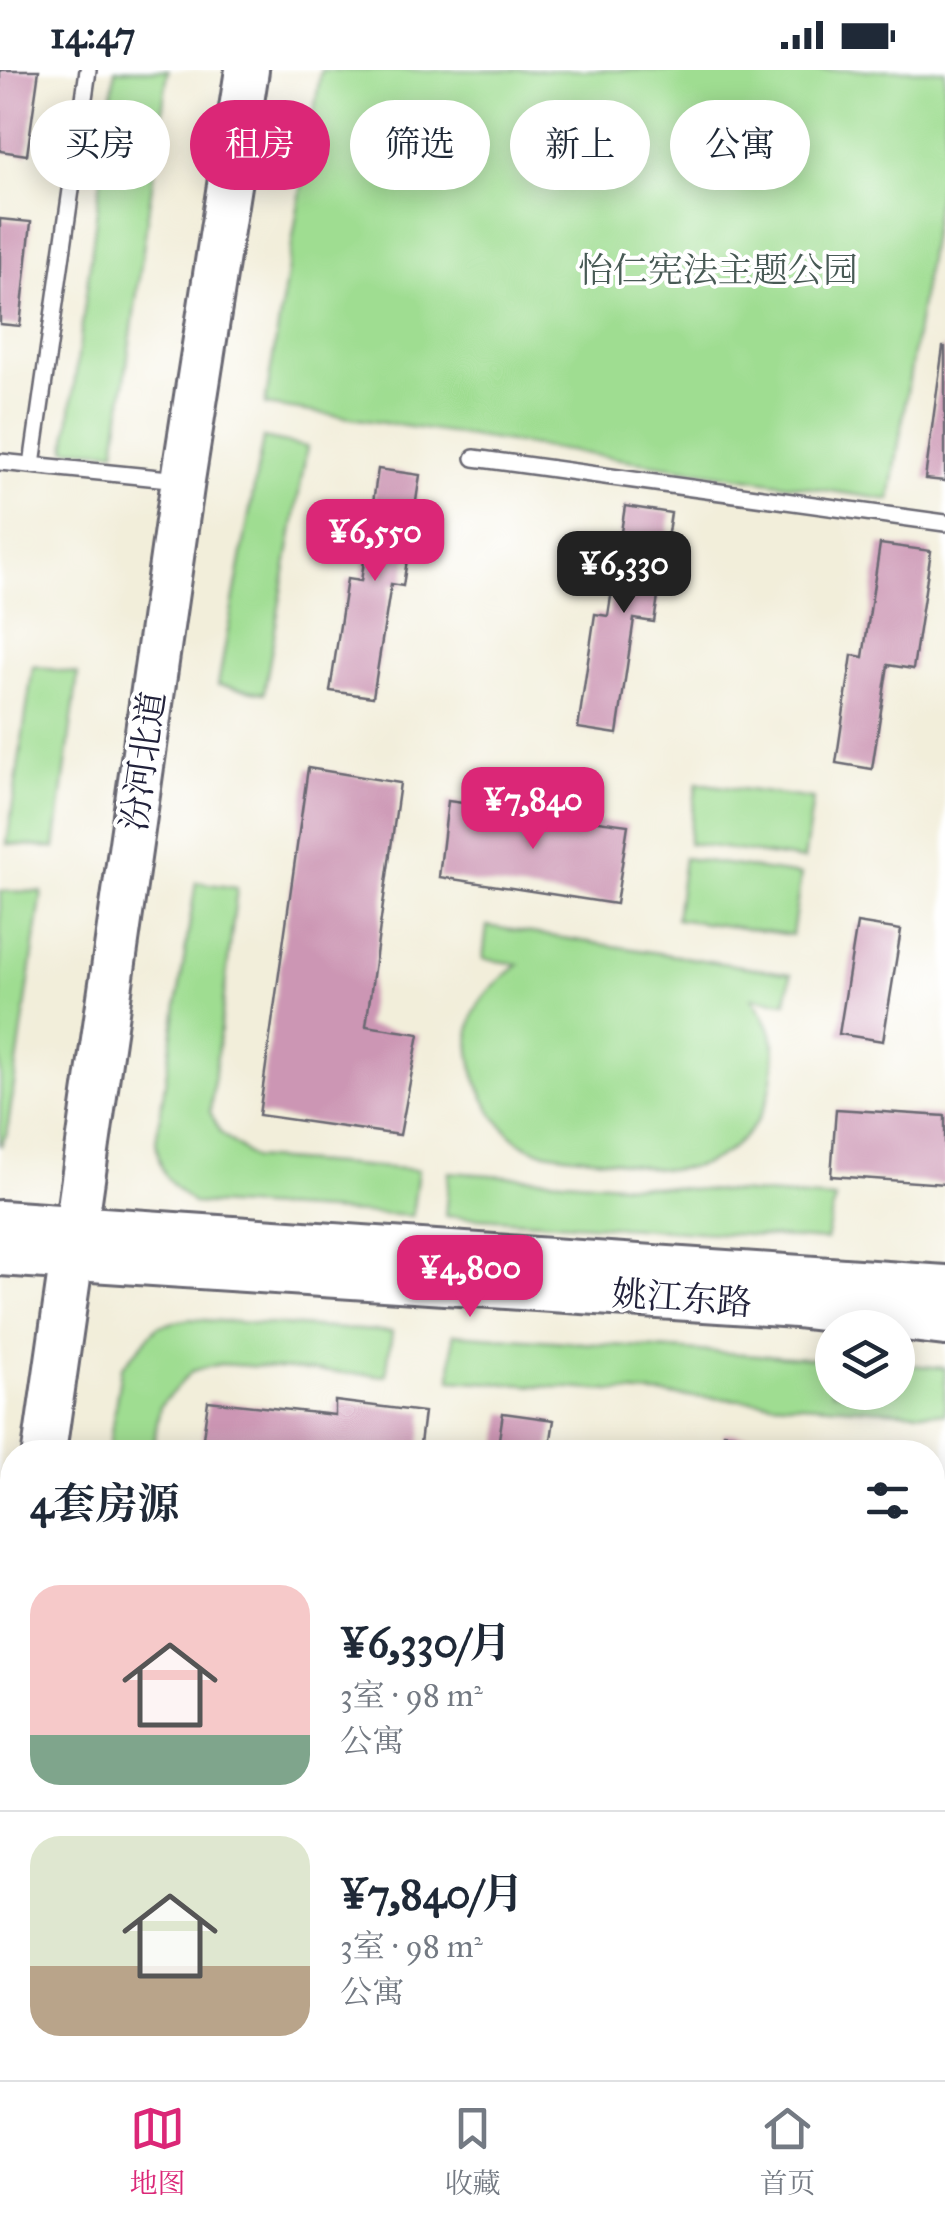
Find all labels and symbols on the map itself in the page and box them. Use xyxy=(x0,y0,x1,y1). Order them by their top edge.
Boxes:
park label: 怡仁宪法主题公园 xyxy=(578,249,858,292)
pin: ¥6,550 xyxy=(294,499,456,584)
pin: ¥6,330 xyxy=(543,531,705,616)
street label: 汾河北道 xyxy=(112,689,175,833)
pin: ¥7,840 xyxy=(452,767,614,852)
pin: ¥4,800 xyxy=(389,1235,551,1320)
street label: 姚江东路 xyxy=(611,1272,753,1325)

